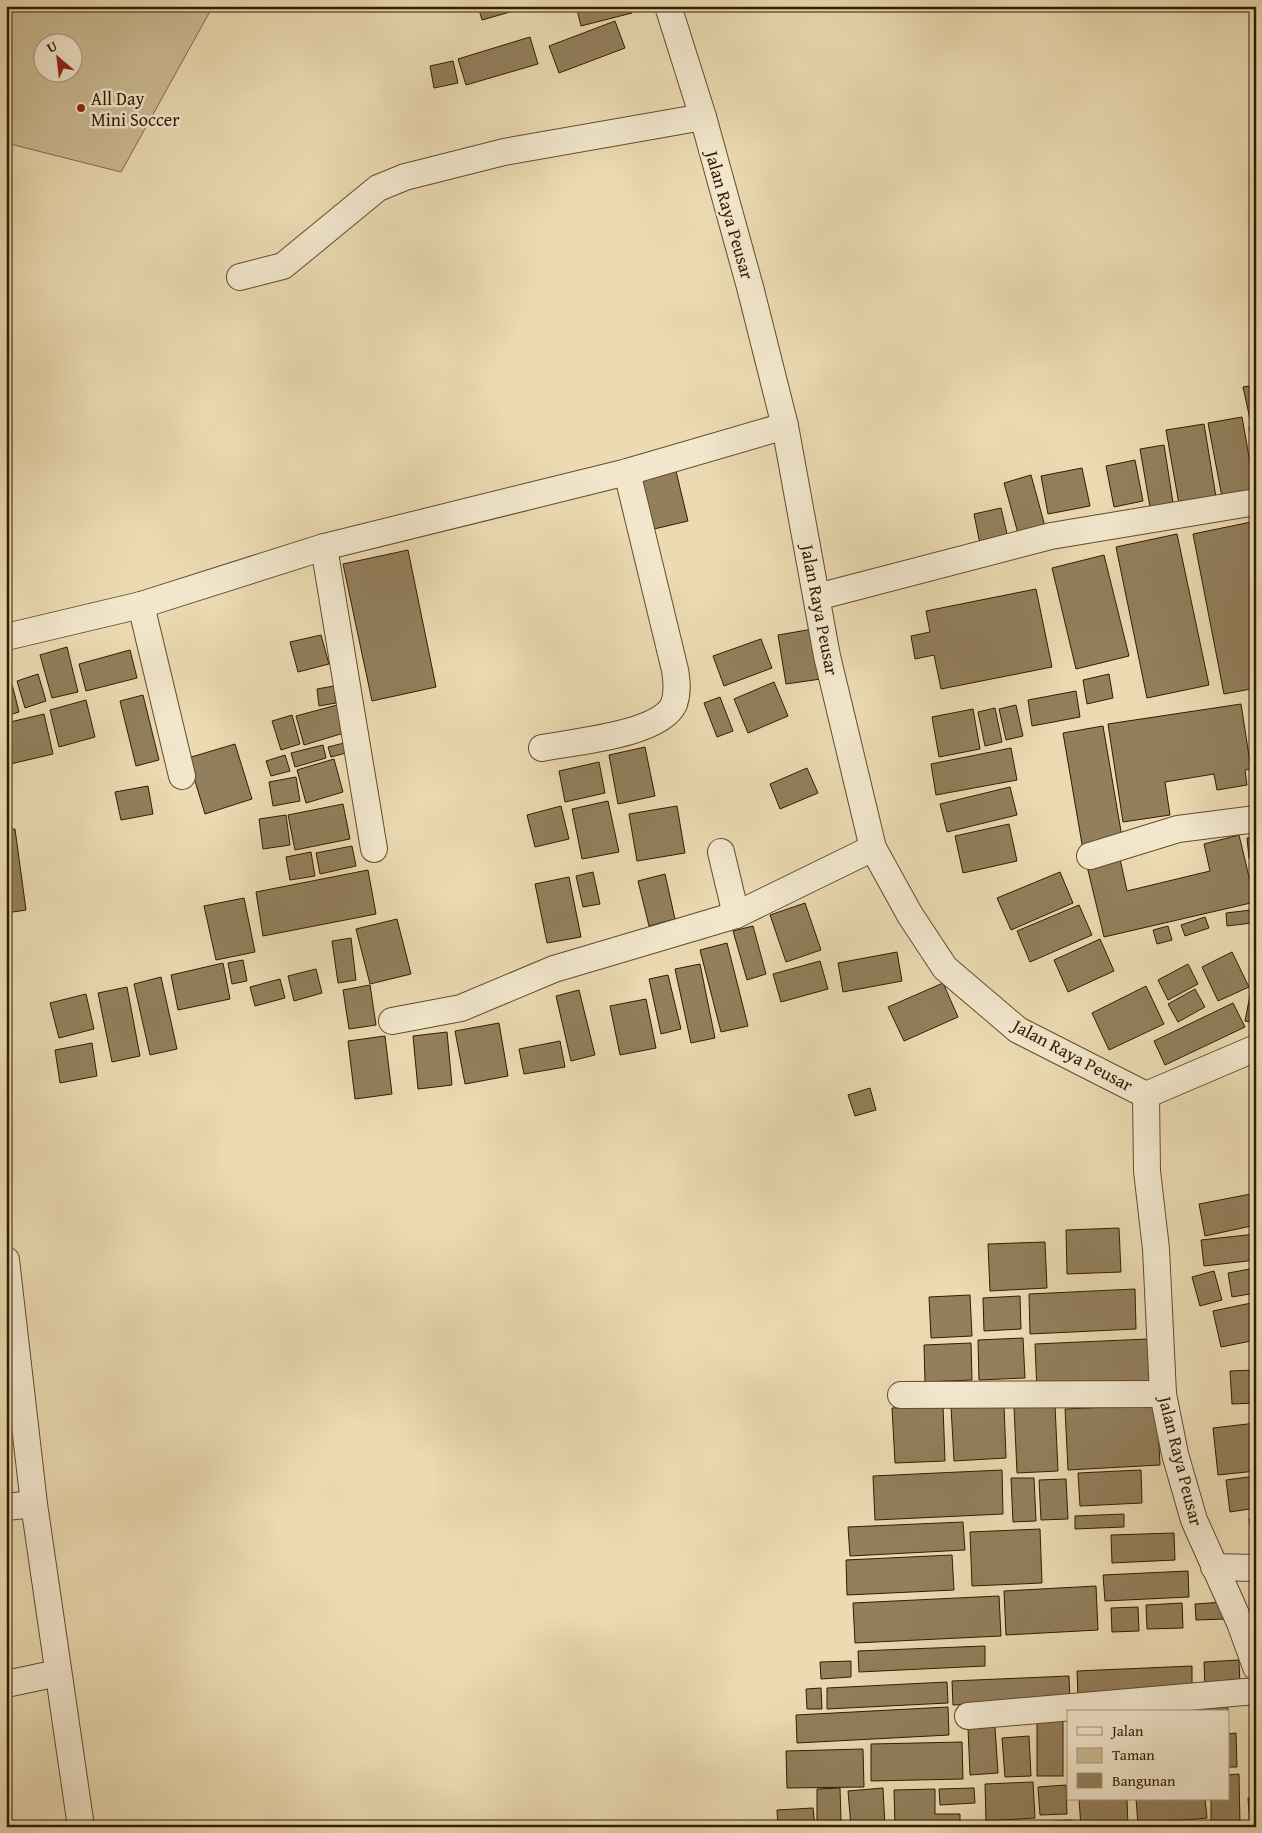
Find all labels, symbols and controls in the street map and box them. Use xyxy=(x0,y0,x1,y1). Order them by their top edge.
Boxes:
north arrow xyxy=(32,32,82,82)
text: U xyxy=(43,35,61,58)
place label: All Day Mini Soccer xyxy=(91,85,180,133)
marker: All Day Mini Soccer xyxy=(75,102,87,114)
street label: Jalan Raya Peusar xyxy=(698,146,761,283)
street label: Jalan Raya Peusar xyxy=(794,540,846,678)
street label: Jalan Raya Peusar xyxy=(1006,1011,1138,1098)
street label: Jalan Raya Peusar xyxy=(1151,1391,1210,1529)
legend xyxy=(1067,1710,1230,1800)
text: Jalan xyxy=(1110,1720,1144,1741)
text: Taman xyxy=(1112,1744,1155,1765)
text: Bangunan xyxy=(1112,1770,1176,1791)

